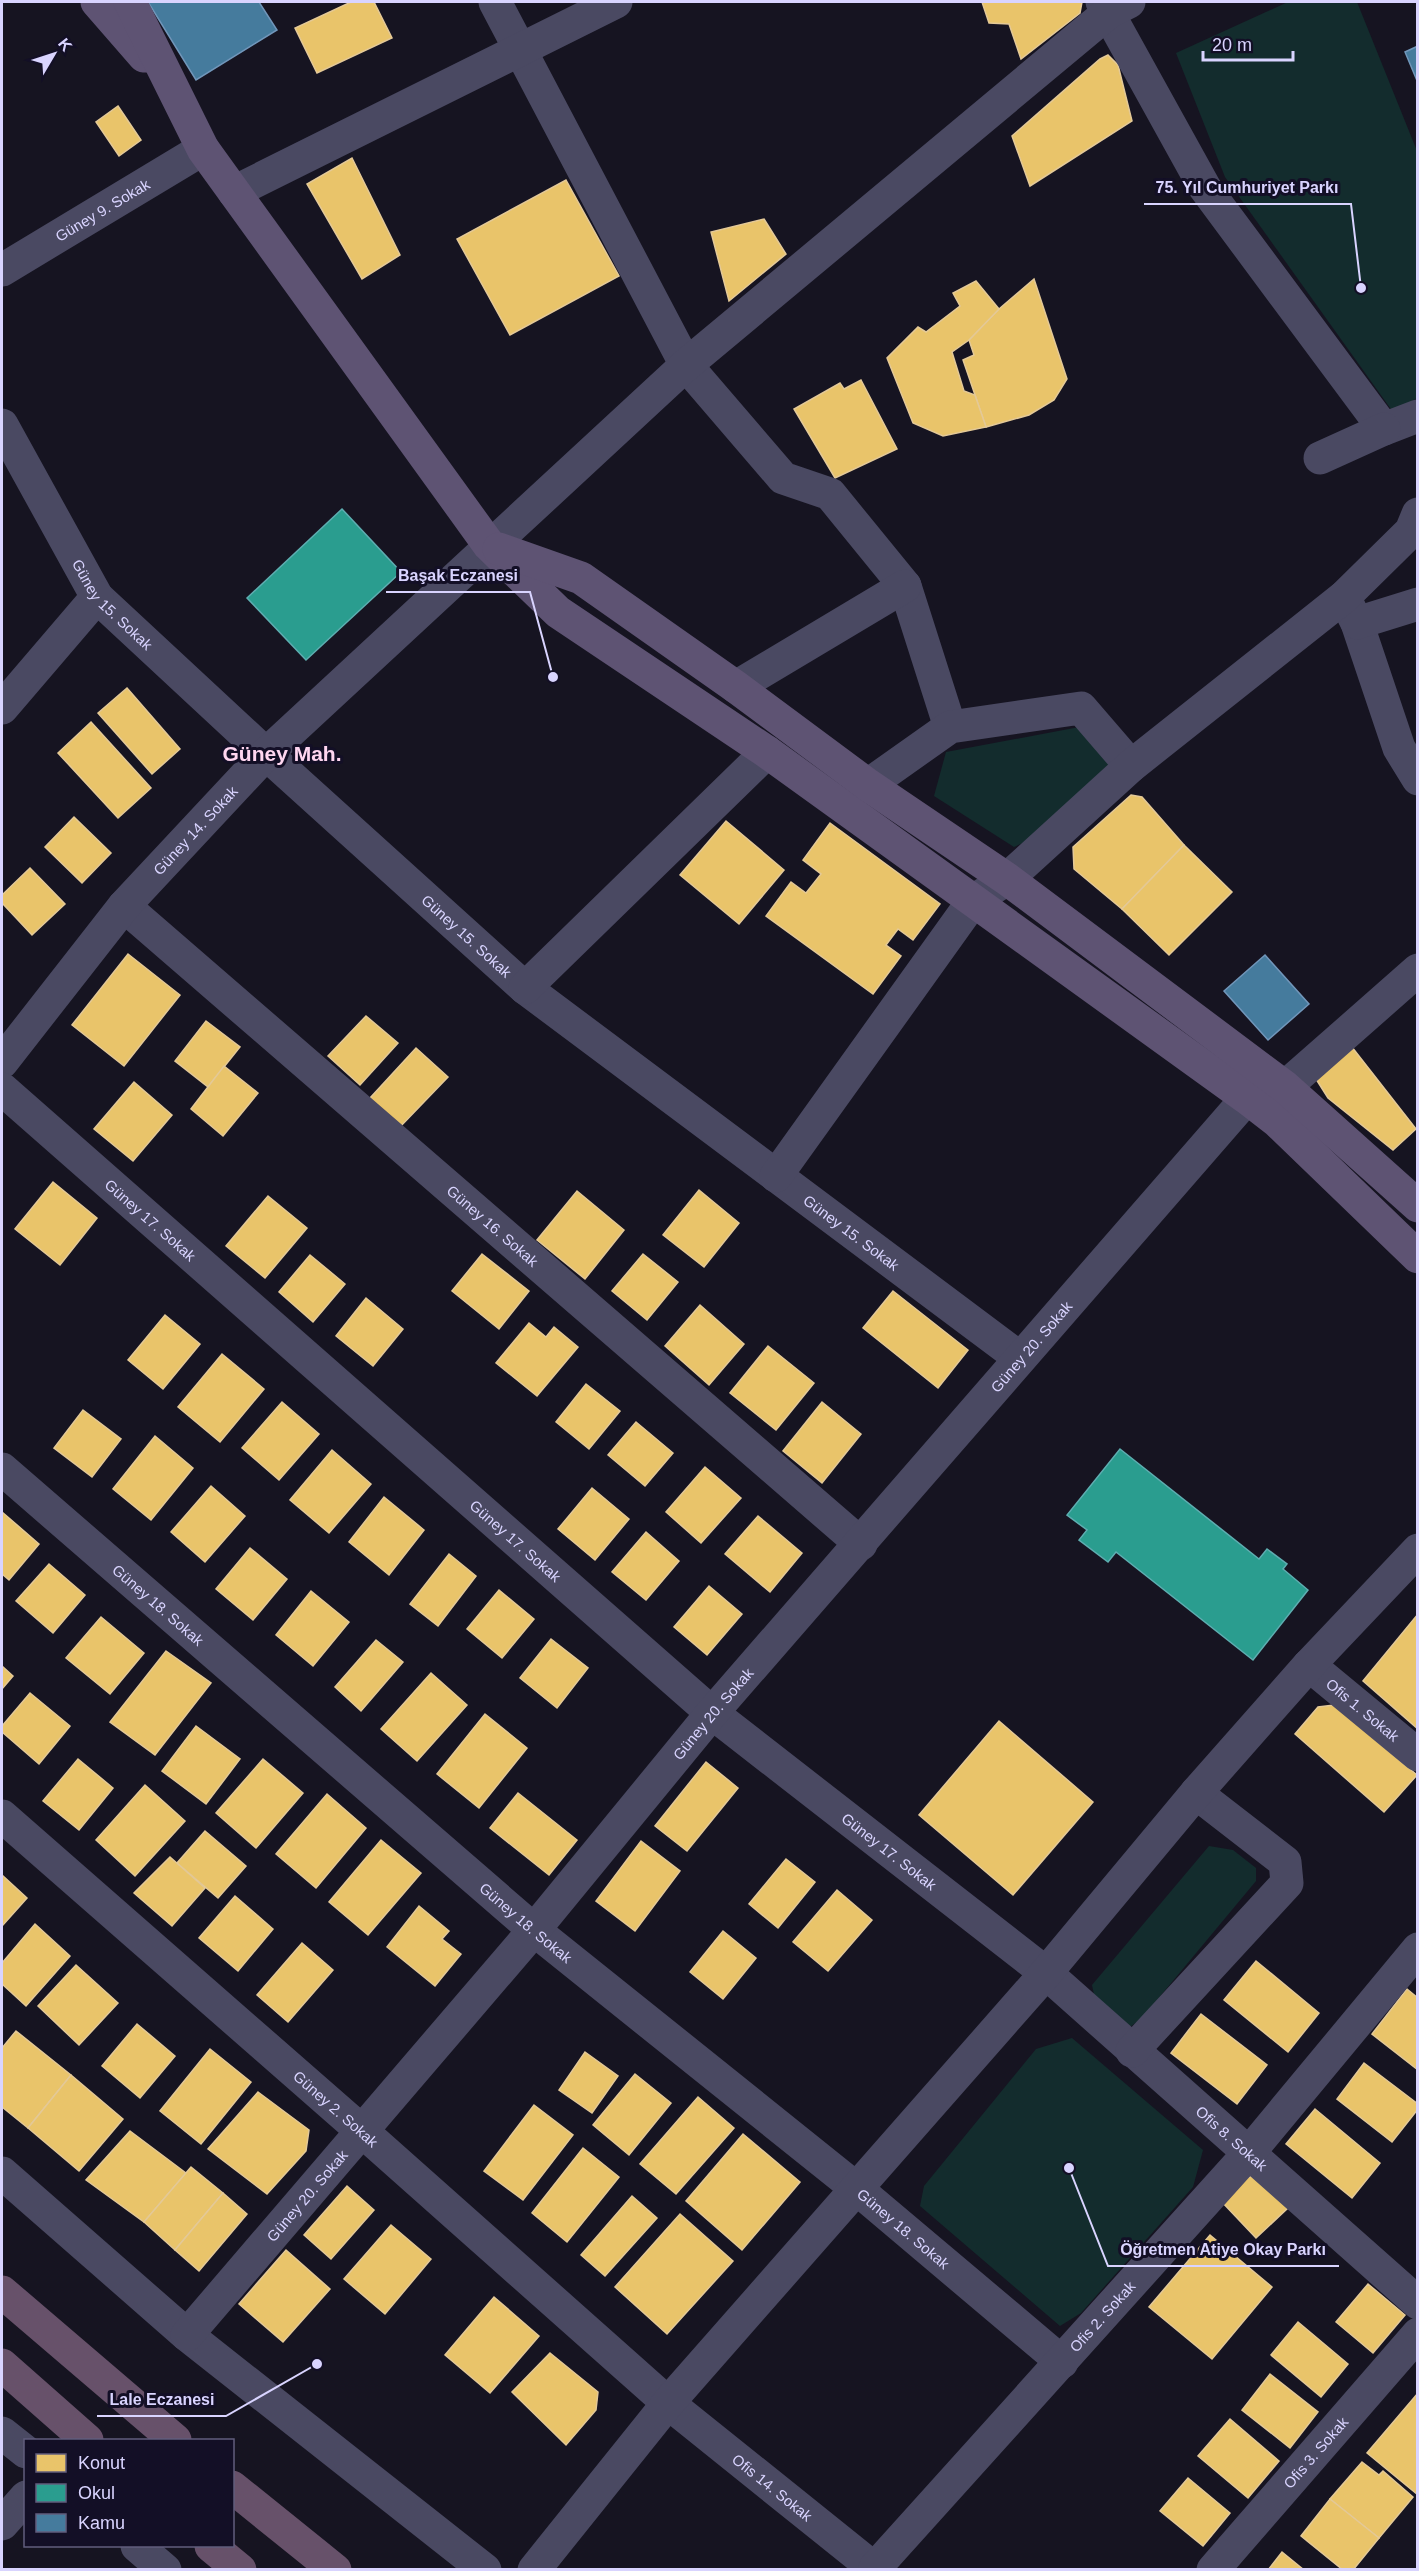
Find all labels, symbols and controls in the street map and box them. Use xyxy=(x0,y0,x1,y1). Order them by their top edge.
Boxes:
north arrow xyxy=(24,24,84,84)
scale bar xyxy=(1203,24,1293,62)
text: K xyxy=(55,35,76,55)
text: 20 m xyxy=(1212,35,1252,55)
callout: 75. Yıl Cumhuriyet Parkı xyxy=(1144,170,1351,204)
street label: Güney 9. Sokak xyxy=(52,175,153,244)
text: 75. Yıl Cumhuriyet Parkı xyxy=(1156,179,1338,196)
street label: Güney 15. Sokak xyxy=(69,556,157,653)
callout: Başak Eczanesi xyxy=(386,558,530,592)
text: Başak Eczanesi xyxy=(398,567,518,584)
district label: Güney Mah. xyxy=(222,742,342,765)
street label: Güney 14. Sokak xyxy=(149,782,241,878)
street label: Güney 15. Sokak xyxy=(419,891,516,981)
street label: Güney 17. Sokak xyxy=(102,1175,200,1264)
street label: Güney 16. Sokak xyxy=(444,1181,542,1270)
street label: Güney 15. Sokak xyxy=(800,1191,903,1274)
street label: Güney 20. Sokak xyxy=(987,1297,1076,1395)
street label: Güney 17. Sokak xyxy=(467,1496,565,1585)
street label: Güney 18. Sokak xyxy=(109,1560,208,1649)
street label: Güney 20. Sokak xyxy=(669,1664,757,1763)
street label: Ofis 1. Sokak xyxy=(1323,1675,1403,1745)
street label: Güney 17. Sokak xyxy=(839,1809,940,1893)
street label: Güney 18. Sokak xyxy=(477,1879,576,1966)
street label: Güney 2. Sokak xyxy=(290,2067,382,2150)
street label: Ofis 8. Sokak xyxy=(1193,2102,1271,2174)
street label: Güney 20. Sokak xyxy=(263,2146,351,2245)
street label: Güney 18. Sokak xyxy=(854,2185,953,2272)
callout: Öğretmen Atiye Okay Parkı xyxy=(1108,2232,1339,2266)
text: Öğretmen Atiye Okay Parkı xyxy=(1120,2240,1326,2258)
street label: Ofis 2. Sokak xyxy=(1066,2277,1138,2355)
callout: Lale Eczanesi xyxy=(97,2382,226,2416)
text: Lale Eczanesi xyxy=(110,2391,214,2408)
street label: Ofis 3. Sokak xyxy=(1280,2413,1351,2491)
legend xyxy=(24,2439,234,2547)
street label: Ofis 14. Sokak xyxy=(729,2450,816,2525)
text: Konut xyxy=(78,2453,125,2473)
text: Okul xyxy=(78,2483,115,2503)
text: Kamu xyxy=(78,2513,125,2533)

